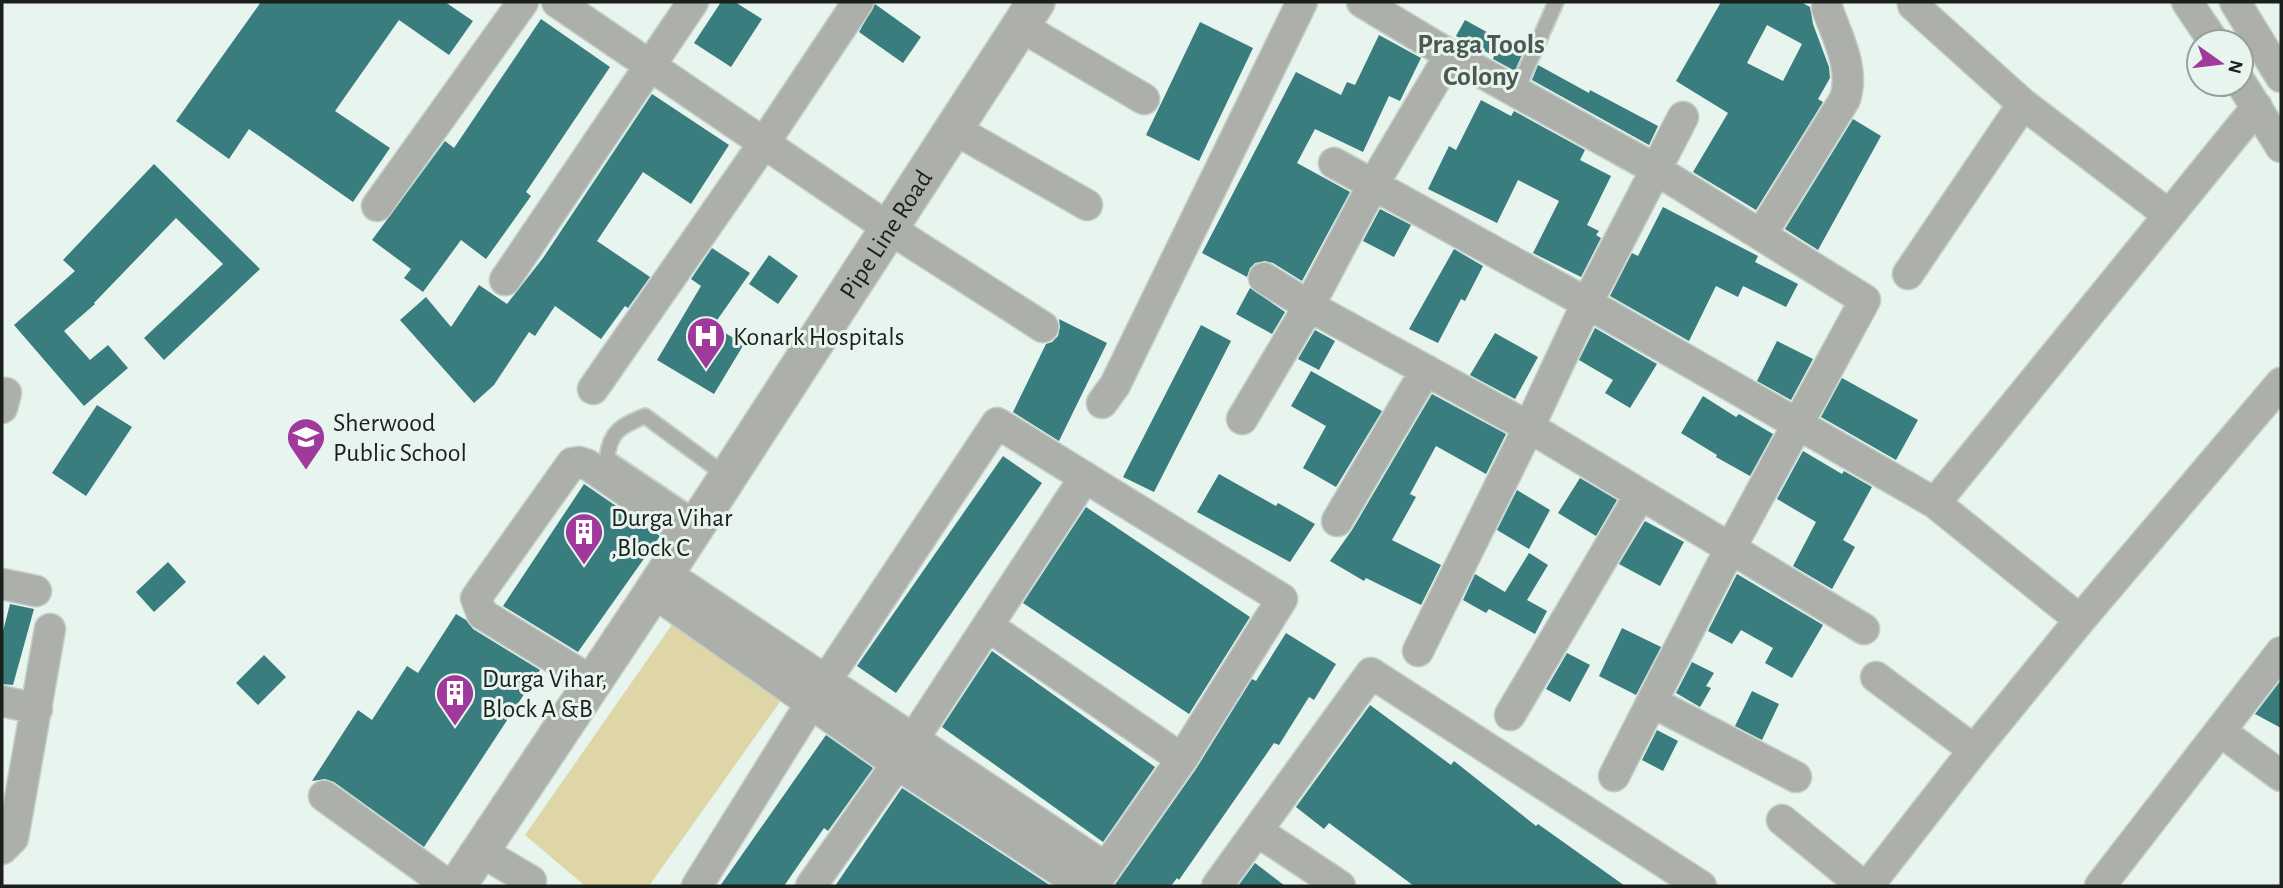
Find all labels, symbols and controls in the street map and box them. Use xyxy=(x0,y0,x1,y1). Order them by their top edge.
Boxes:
north arrow xyxy=(2185,28,2255,98)
district label: Praga Tools Colony xyxy=(1417,31,1545,91)
text: N xyxy=(2224,58,2246,75)
street label: Pipe Line Road xyxy=(835,166,937,304)
hospital icon: Konark Hospitals xyxy=(685,315,727,370)
place label: Konark Hospitals xyxy=(733,324,904,350)
place label: Sherwood Public School xyxy=(333,410,467,466)
school or university icon: Sherwood Public School xyxy=(285,416,327,471)
place label: Durga Vihar ,Block C xyxy=(611,505,733,561)
building icon: Durga Vihar ,Block C xyxy=(563,511,605,566)
place label: Durga Vihar, Block A &B xyxy=(482,666,607,722)
building icon: Durga Vihar, Block A &B xyxy=(434,672,476,727)

